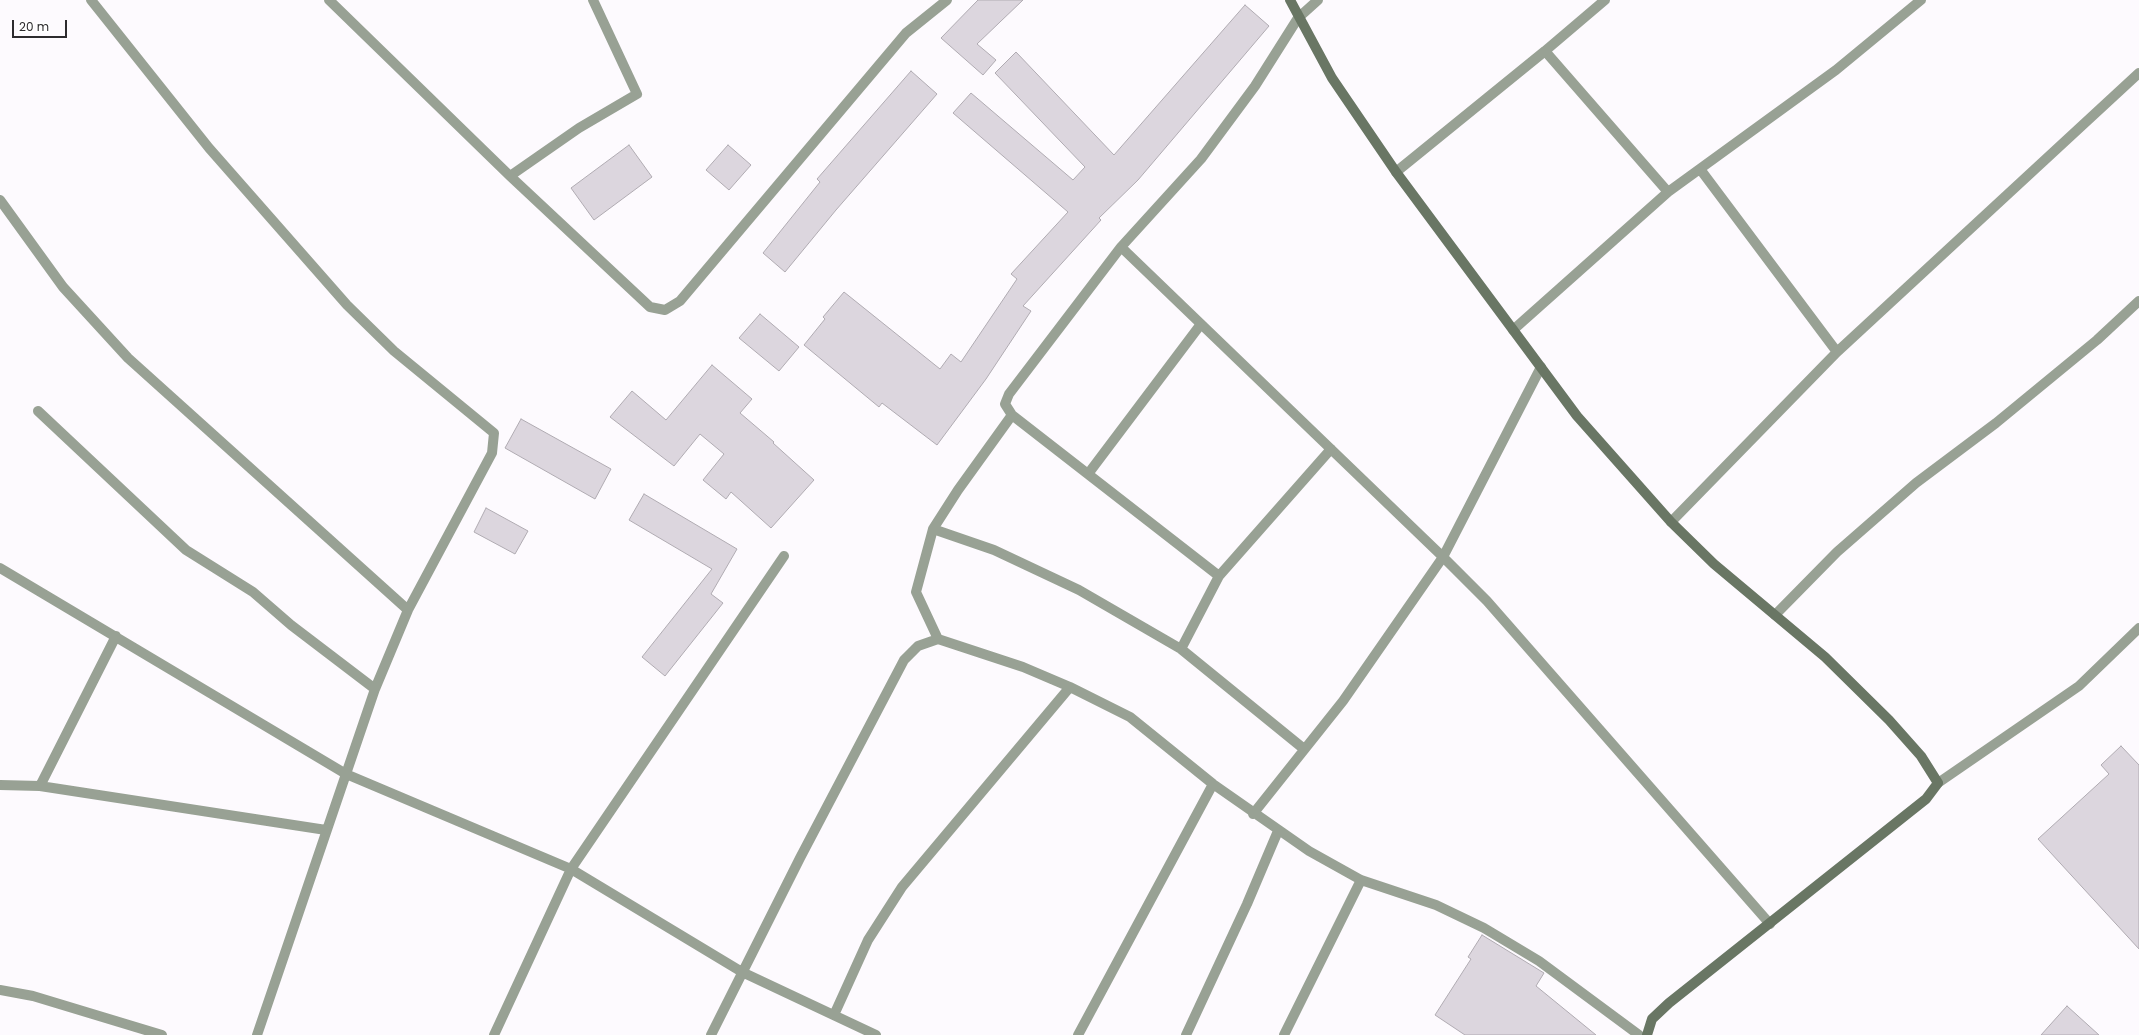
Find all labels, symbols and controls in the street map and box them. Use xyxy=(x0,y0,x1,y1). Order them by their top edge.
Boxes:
scale bar xyxy=(14,12,69,38)
text: 20 m xyxy=(19,18,49,35)

